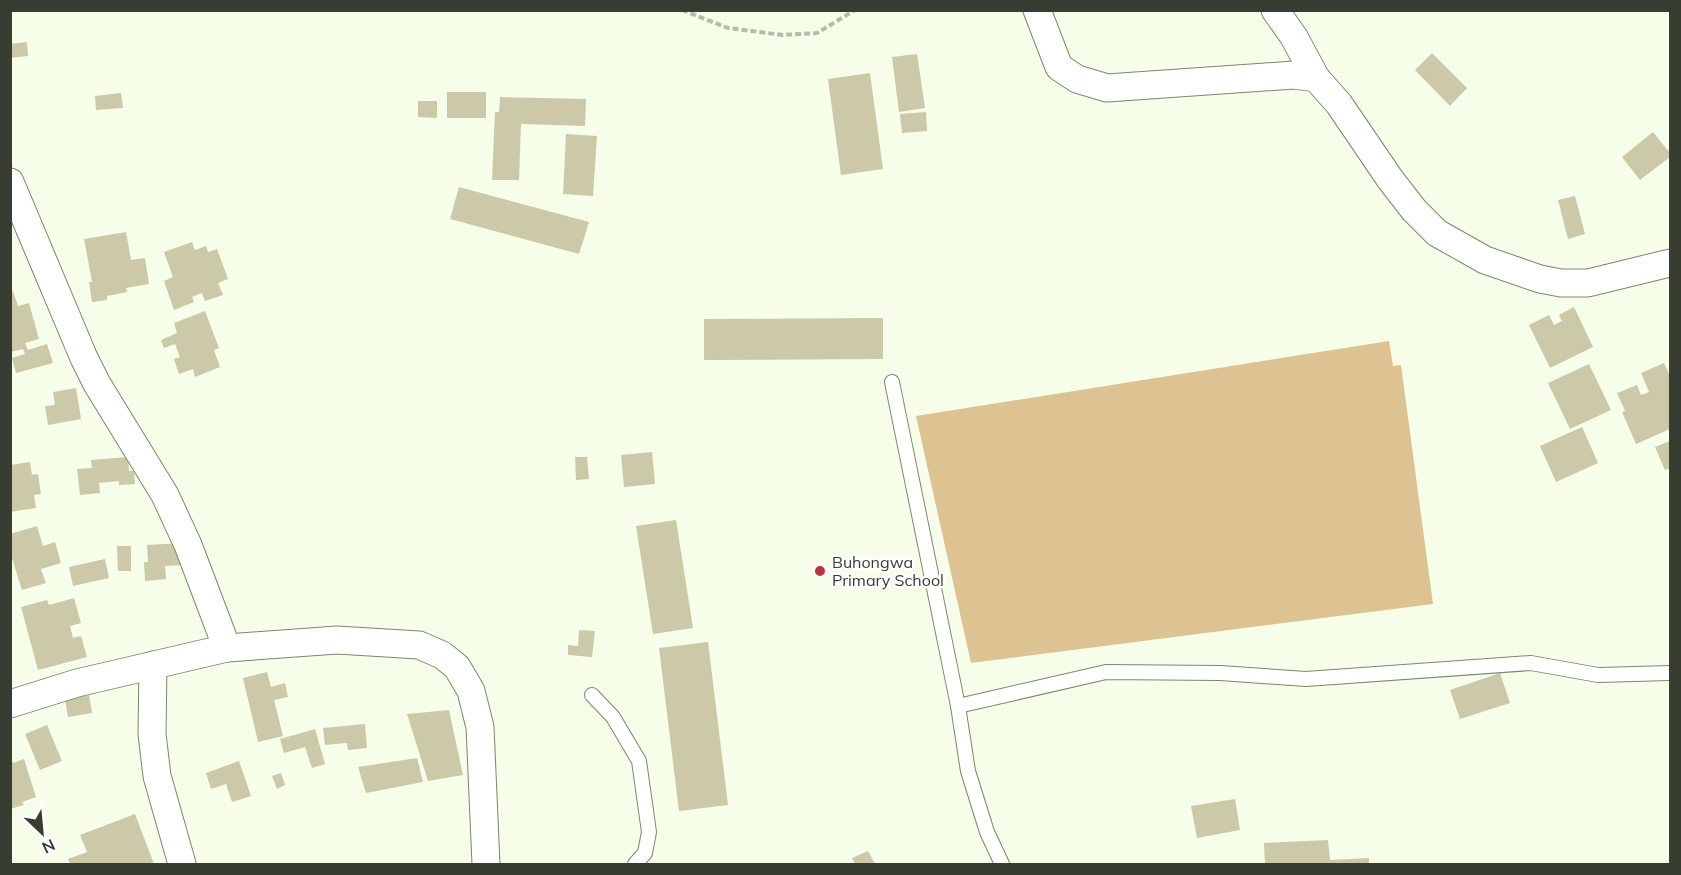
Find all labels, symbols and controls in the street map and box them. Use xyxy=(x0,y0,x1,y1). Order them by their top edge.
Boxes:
place label: Buhongwa Primary School xyxy=(832,552,944,590)
marker: Buhongwa Primary School xyxy=(813,564,827,578)
north arrow xyxy=(12,803,72,863)
text: N xyxy=(39,835,58,858)

